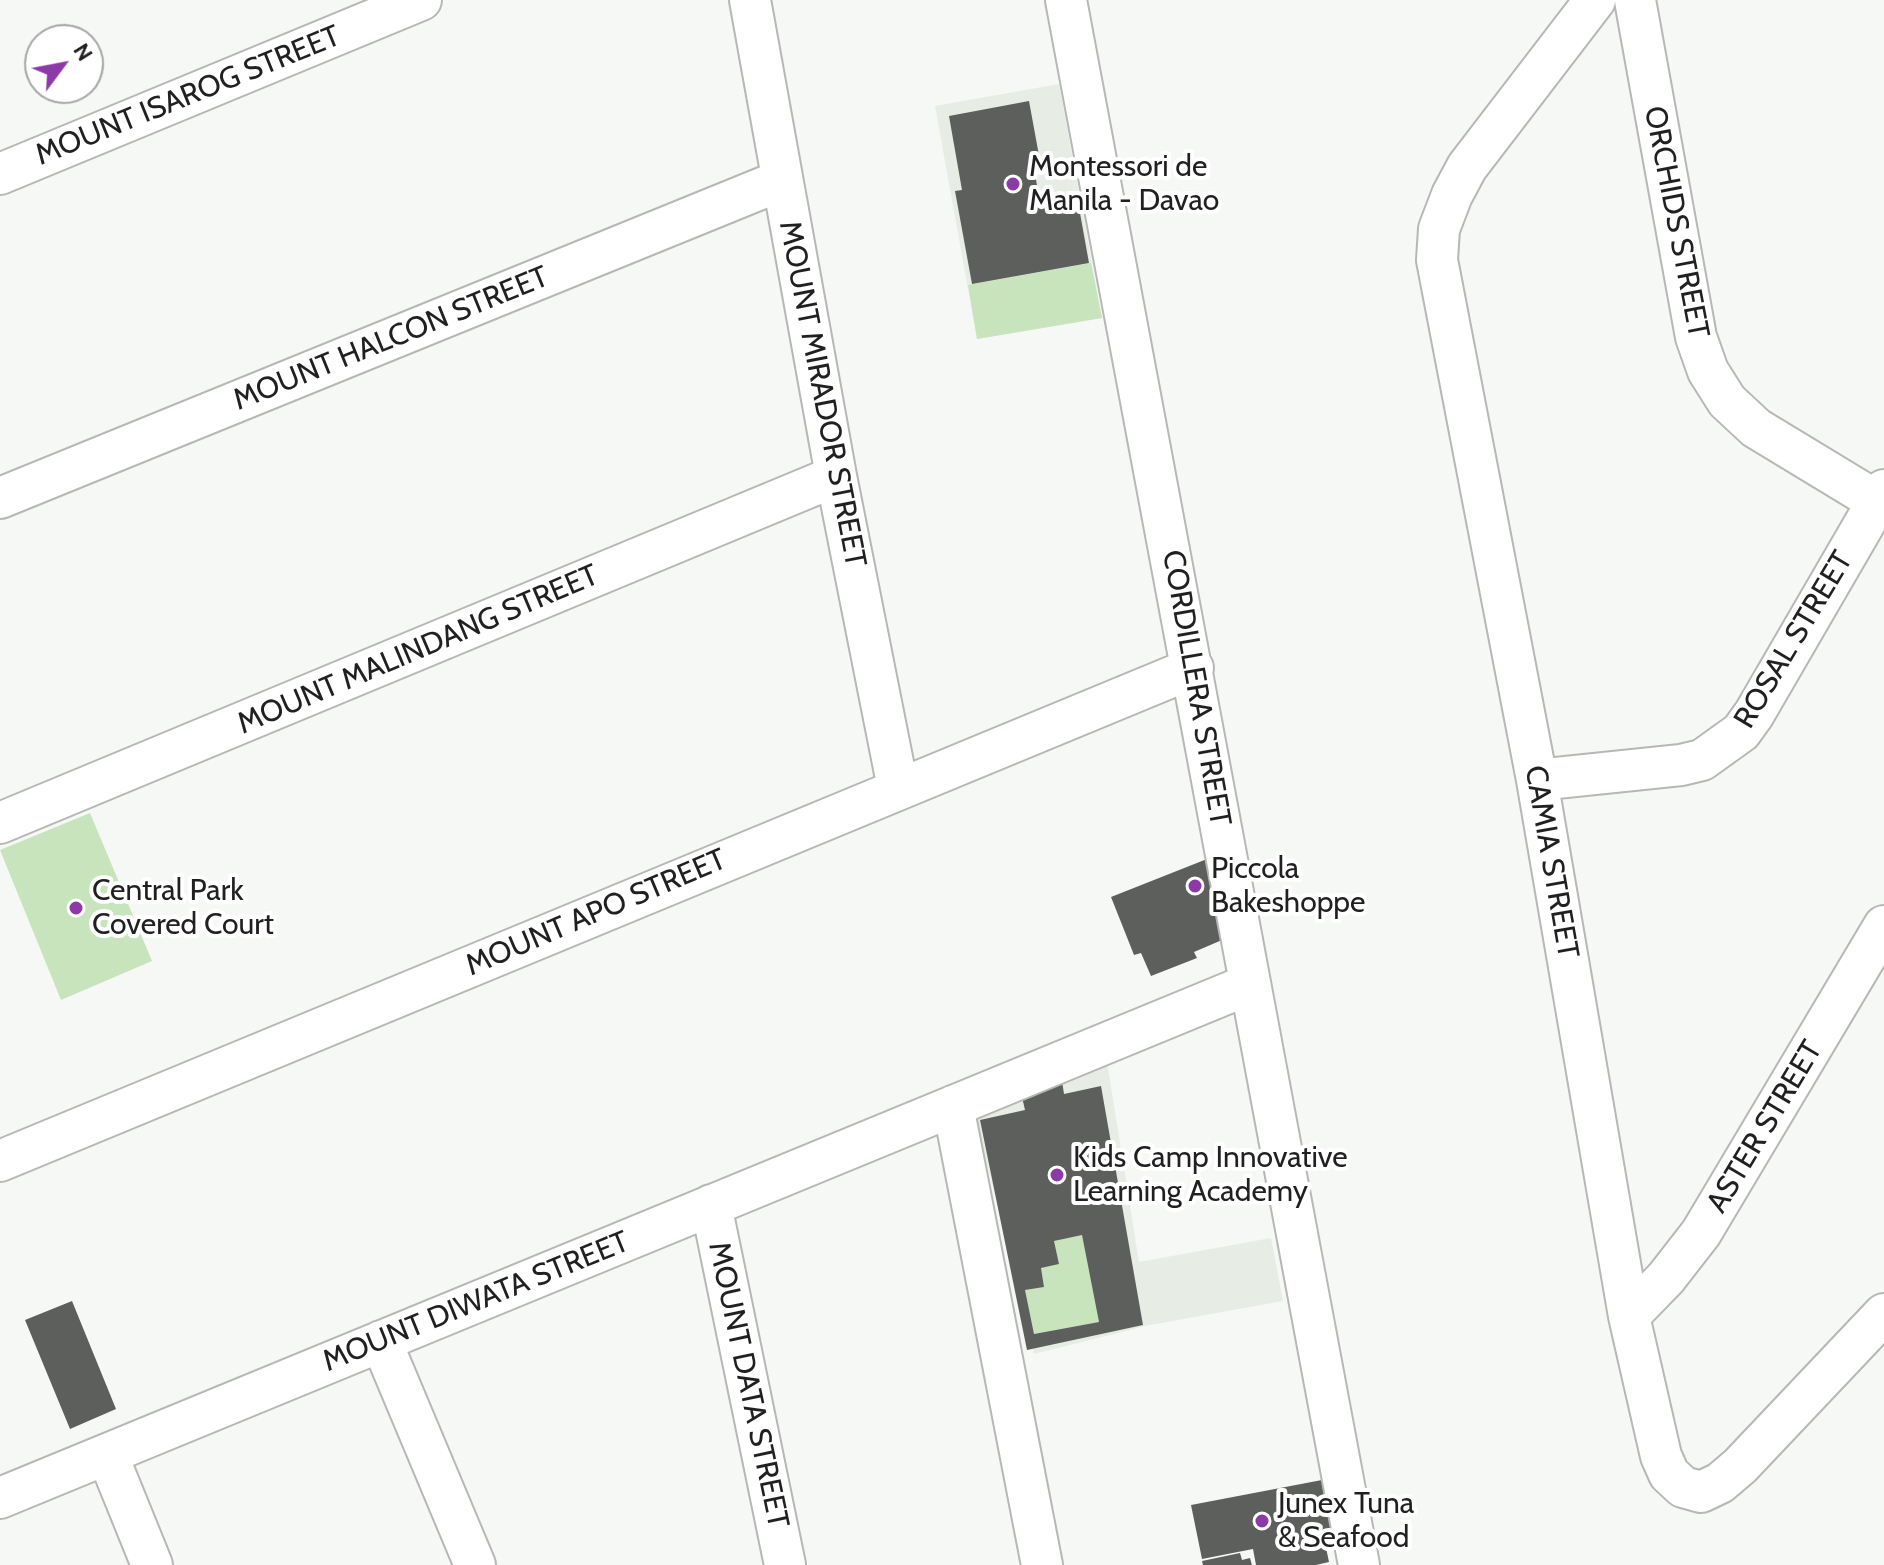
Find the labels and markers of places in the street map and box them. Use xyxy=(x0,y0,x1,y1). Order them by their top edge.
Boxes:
place label: Montessori de Manila - Davao xyxy=(1029,149,1219,220)
marker: Montessori de Manila - Davao xyxy=(1004,175,1022,193)
place label: Piccola Bakeshoppe xyxy=(1211,851,1365,922)
place label: Central Park Covered Court xyxy=(92,873,274,944)
marker: Piccola Bakeshoppe xyxy=(1186,877,1204,895)
marker: Central Park Covered Court xyxy=(67,899,85,917)
place label: Kids Camp Innovative Learning Academy xyxy=(1073,1140,1348,1210)
marker: Kids Camp Innovative Learning Academy xyxy=(1048,1166,1066,1184)
place label: Junex Tuna & Seafood xyxy=(1278,1486,1414,1556)
marker: Junex Tuna & Seafood xyxy=(1253,1512,1271,1530)

